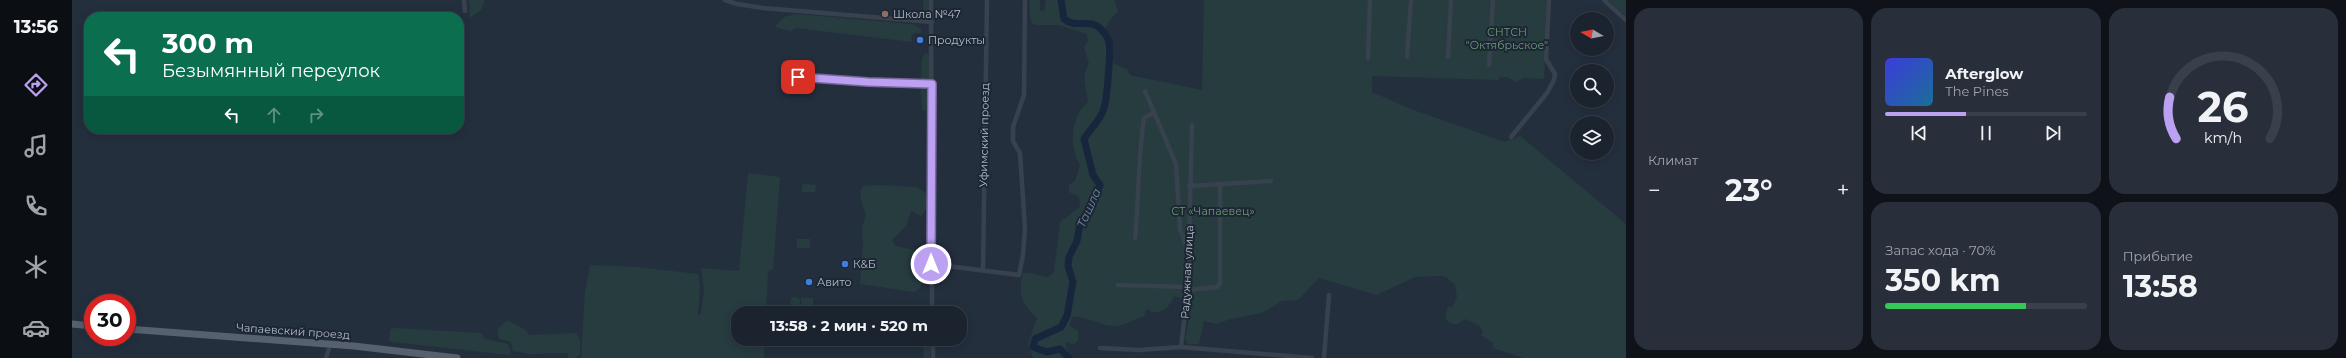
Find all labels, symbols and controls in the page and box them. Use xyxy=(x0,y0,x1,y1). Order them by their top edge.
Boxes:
place label: Школа №47 xyxy=(893,7,961,21)
marker: Школа №47 xyxy=(880,9,890,19)
north arrow xyxy=(1570,12,1614,56)
map controls xyxy=(1570,12,1614,160)
text: 13:56 xyxy=(14,16,58,38)
park label: СНТСН "Октябрьское" xyxy=(1466,25,1548,52)
text: 300 m xyxy=(162,26,254,60)
icon: left xyxy=(96,28,148,80)
place label: Продукты xyxy=(928,33,985,47)
marker: Продукты xyxy=(915,35,925,45)
text: Безымянный переулок xyxy=(162,60,380,82)
pin xyxy=(781,60,815,94)
button: search xyxy=(1570,64,1614,108)
text: Afterglow xyxy=(1945,64,2023,83)
icon: arrive xyxy=(787,66,809,88)
icon: directions xyxy=(22,71,50,99)
text: 26 xyxy=(2198,82,2249,132)
street label: Уфимский проезд xyxy=(976,83,992,187)
text: The Pines xyxy=(1945,83,2009,99)
icon: left xyxy=(221,104,243,126)
icon: ahead xyxy=(263,104,285,126)
icon: right xyxy=(305,104,327,126)
button: layers xyxy=(1570,116,1614,160)
icon: previous xyxy=(1908,122,1930,144)
icon: pause xyxy=(1975,122,1997,144)
icon: next xyxy=(2042,122,2064,144)
text: km/h xyxy=(2204,128,2242,146)
icon: music xyxy=(22,132,50,160)
text: Климат xyxy=(1648,152,1698,168)
text: 23° xyxy=(1725,172,1772,209)
text: − xyxy=(1648,177,1661,204)
text: + xyxy=(1837,177,1849,204)
water label: Ташла xyxy=(1073,186,1104,230)
icon: phone xyxy=(22,192,50,220)
park label: СТ «Чапаевец» xyxy=(1171,204,1255,218)
street label: Радужная улица xyxy=(1178,225,1196,319)
text: Запас хода · 70% xyxy=(1885,242,1996,258)
position arrow xyxy=(910,243,952,285)
text: Прибытие xyxy=(2123,248,2193,264)
icon: climate xyxy=(22,253,50,281)
place label: К&Б xyxy=(853,257,876,271)
marker: К&Б xyxy=(840,259,850,269)
text: 350 km xyxy=(1885,262,2001,299)
text: 13:58 xyxy=(2123,268,2198,305)
place label: Авито xyxy=(817,275,851,289)
marker: Авито xyxy=(804,277,814,287)
speed limit sign: 30 xyxy=(84,294,136,346)
icon: car xyxy=(22,314,50,342)
text: 13:58 · 2 мин · 520 m xyxy=(770,316,928,335)
street label: Чапаевский проезд xyxy=(236,320,350,342)

